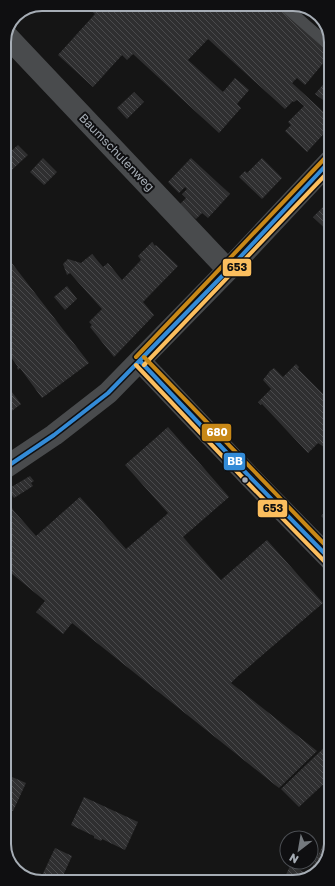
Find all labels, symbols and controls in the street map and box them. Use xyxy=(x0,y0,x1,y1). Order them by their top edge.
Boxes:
street label: Baumschulenweg xyxy=(76,110,158,194)
line badge: 653 xyxy=(222,258,252,277)
text: 653 xyxy=(227,260,247,273)
line badge: 680 xyxy=(201,423,232,442)
text: 680 xyxy=(206,425,228,438)
line badge: BB xyxy=(223,452,246,471)
text: BB xyxy=(227,454,243,467)
unlabelled marker xyxy=(240,475,250,485)
line badge: 653 xyxy=(257,499,288,518)
text: 653 xyxy=(263,501,283,514)
north arrow xyxy=(279,830,319,870)
text: N xyxy=(287,851,301,867)

